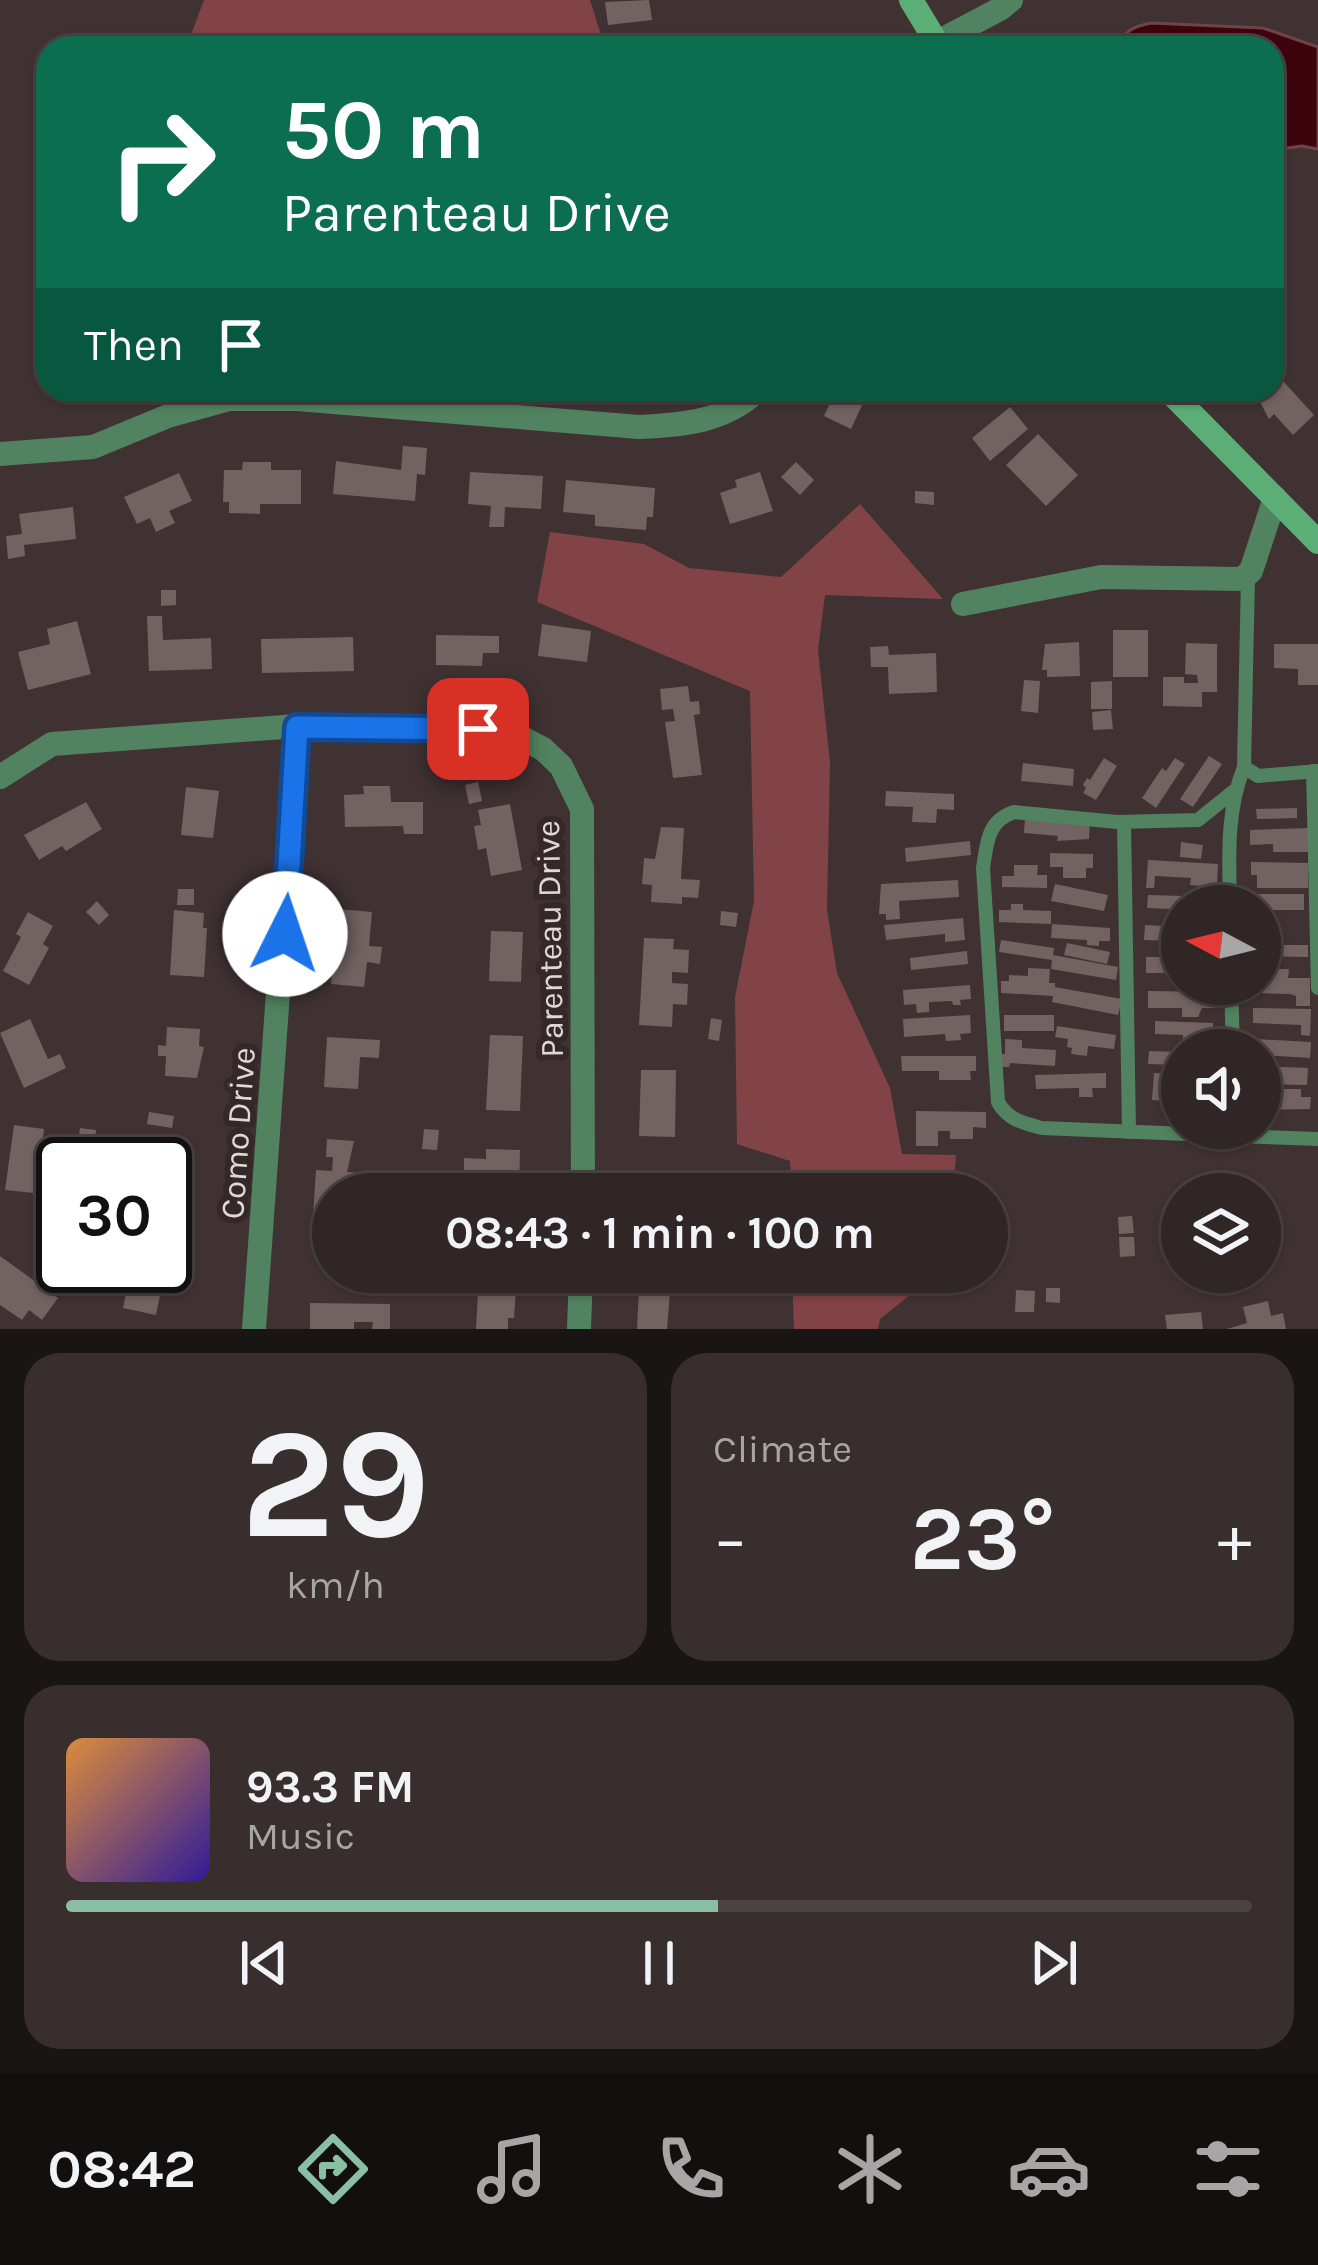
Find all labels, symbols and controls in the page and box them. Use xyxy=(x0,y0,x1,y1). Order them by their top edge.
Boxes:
text: 50 m xyxy=(282,81,485,179)
icon: right xyxy=(84,84,240,240)
text: Parenteau Drive xyxy=(282,181,671,245)
icon: arrive xyxy=(208,312,274,378)
text: Then xyxy=(84,319,184,371)
pin xyxy=(427,678,529,780)
icon: arrive xyxy=(445,696,511,762)
street label: Parenteau Drive xyxy=(529,820,571,1058)
position arrow xyxy=(222,871,348,997)
north arrow xyxy=(1161,885,1281,1005)
map controls xyxy=(1161,885,1281,1293)
button: sound xyxy=(1161,1029,1281,1149)
street label: Como Drive xyxy=(213,1046,263,1220)
speed limit sign: 30 xyxy=(36,1137,192,1293)
button: layers xyxy=(1161,1173,1281,1293)
text: 08:43 · 1 min · 100 m xyxy=(445,1207,875,1259)
text: 29 xyxy=(241,1393,430,1575)
text: Climate xyxy=(713,1426,852,1472)
text: 23° xyxy=(910,1486,1055,1592)
text: − xyxy=(713,1500,748,1578)
text: + xyxy=(1217,1500,1252,1578)
text: km/h xyxy=(286,1562,385,1608)
text: 93.3 FM xyxy=(246,1761,414,1813)
text: Music xyxy=(246,1813,355,1859)
icon: previous xyxy=(231,1930,297,1996)
icon: pause xyxy=(626,1930,692,1996)
icon: next xyxy=(1021,1930,1087,1996)
icon: directions xyxy=(291,2127,375,2211)
icon: music xyxy=(470,2127,554,2211)
icon: phone xyxy=(649,2127,733,2211)
icon: climate xyxy=(828,2127,912,2211)
icon: car xyxy=(1007,2127,1091,2211)
icon: filters xyxy=(1186,2127,1270,2211)
text: 08:42 xyxy=(48,2137,196,2201)

